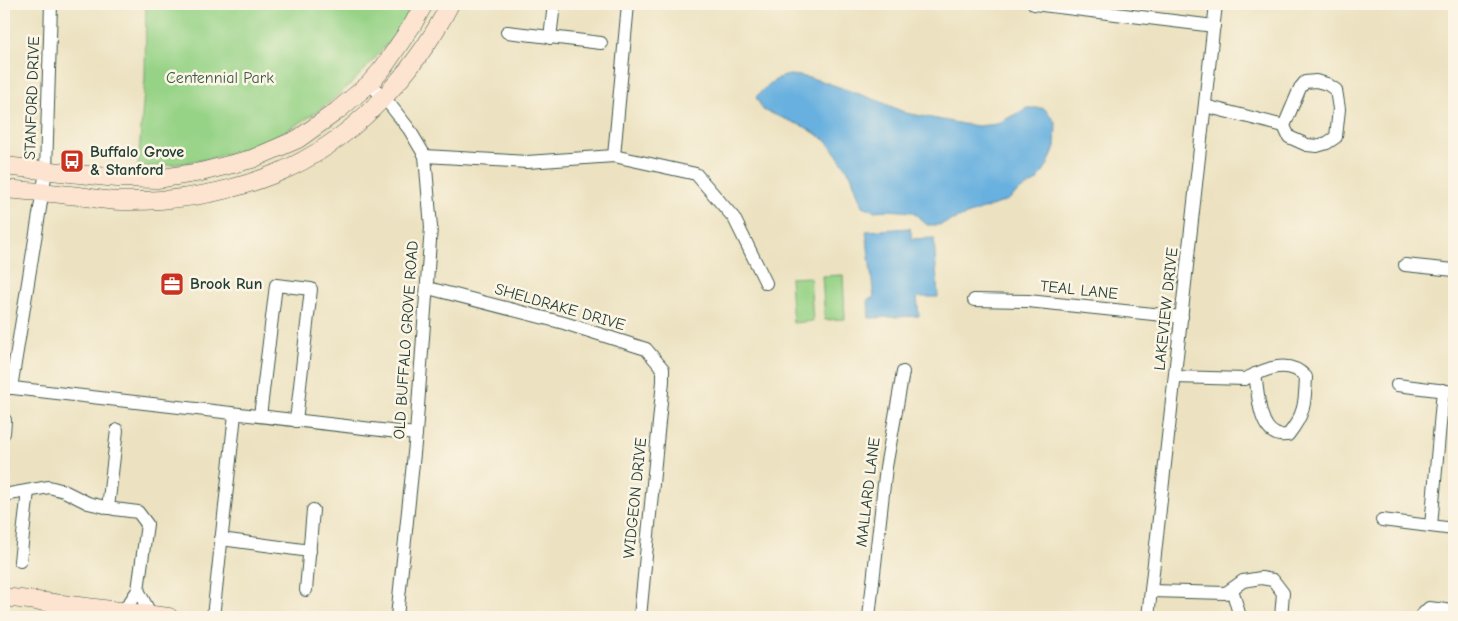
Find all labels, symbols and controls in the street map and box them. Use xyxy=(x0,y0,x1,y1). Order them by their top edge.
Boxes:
street label: STANFORD DRIVE xyxy=(21,35,43,160)
park label: Centennial Park xyxy=(166,69,274,87)
place label: Buffalo Grove & Stanford xyxy=(90,143,184,179)
bus stop icon: Buffalo Grove & Stanford xyxy=(59,148,85,174)
street label: OLD BUFFALO GROVE ROAD xyxy=(390,240,422,440)
street label: LAKEVIEW DRIVE xyxy=(1151,246,1181,371)
office icon: Brook Run xyxy=(159,271,185,297)
place label: Brook Run xyxy=(190,275,262,293)
street label: TEAL LANE xyxy=(1039,277,1119,303)
street label: SHELDRAKE DRIVE xyxy=(493,280,628,334)
street label: WIDGEON DRIVE xyxy=(620,436,650,559)
street label: MALLARD LANE xyxy=(852,436,884,548)

